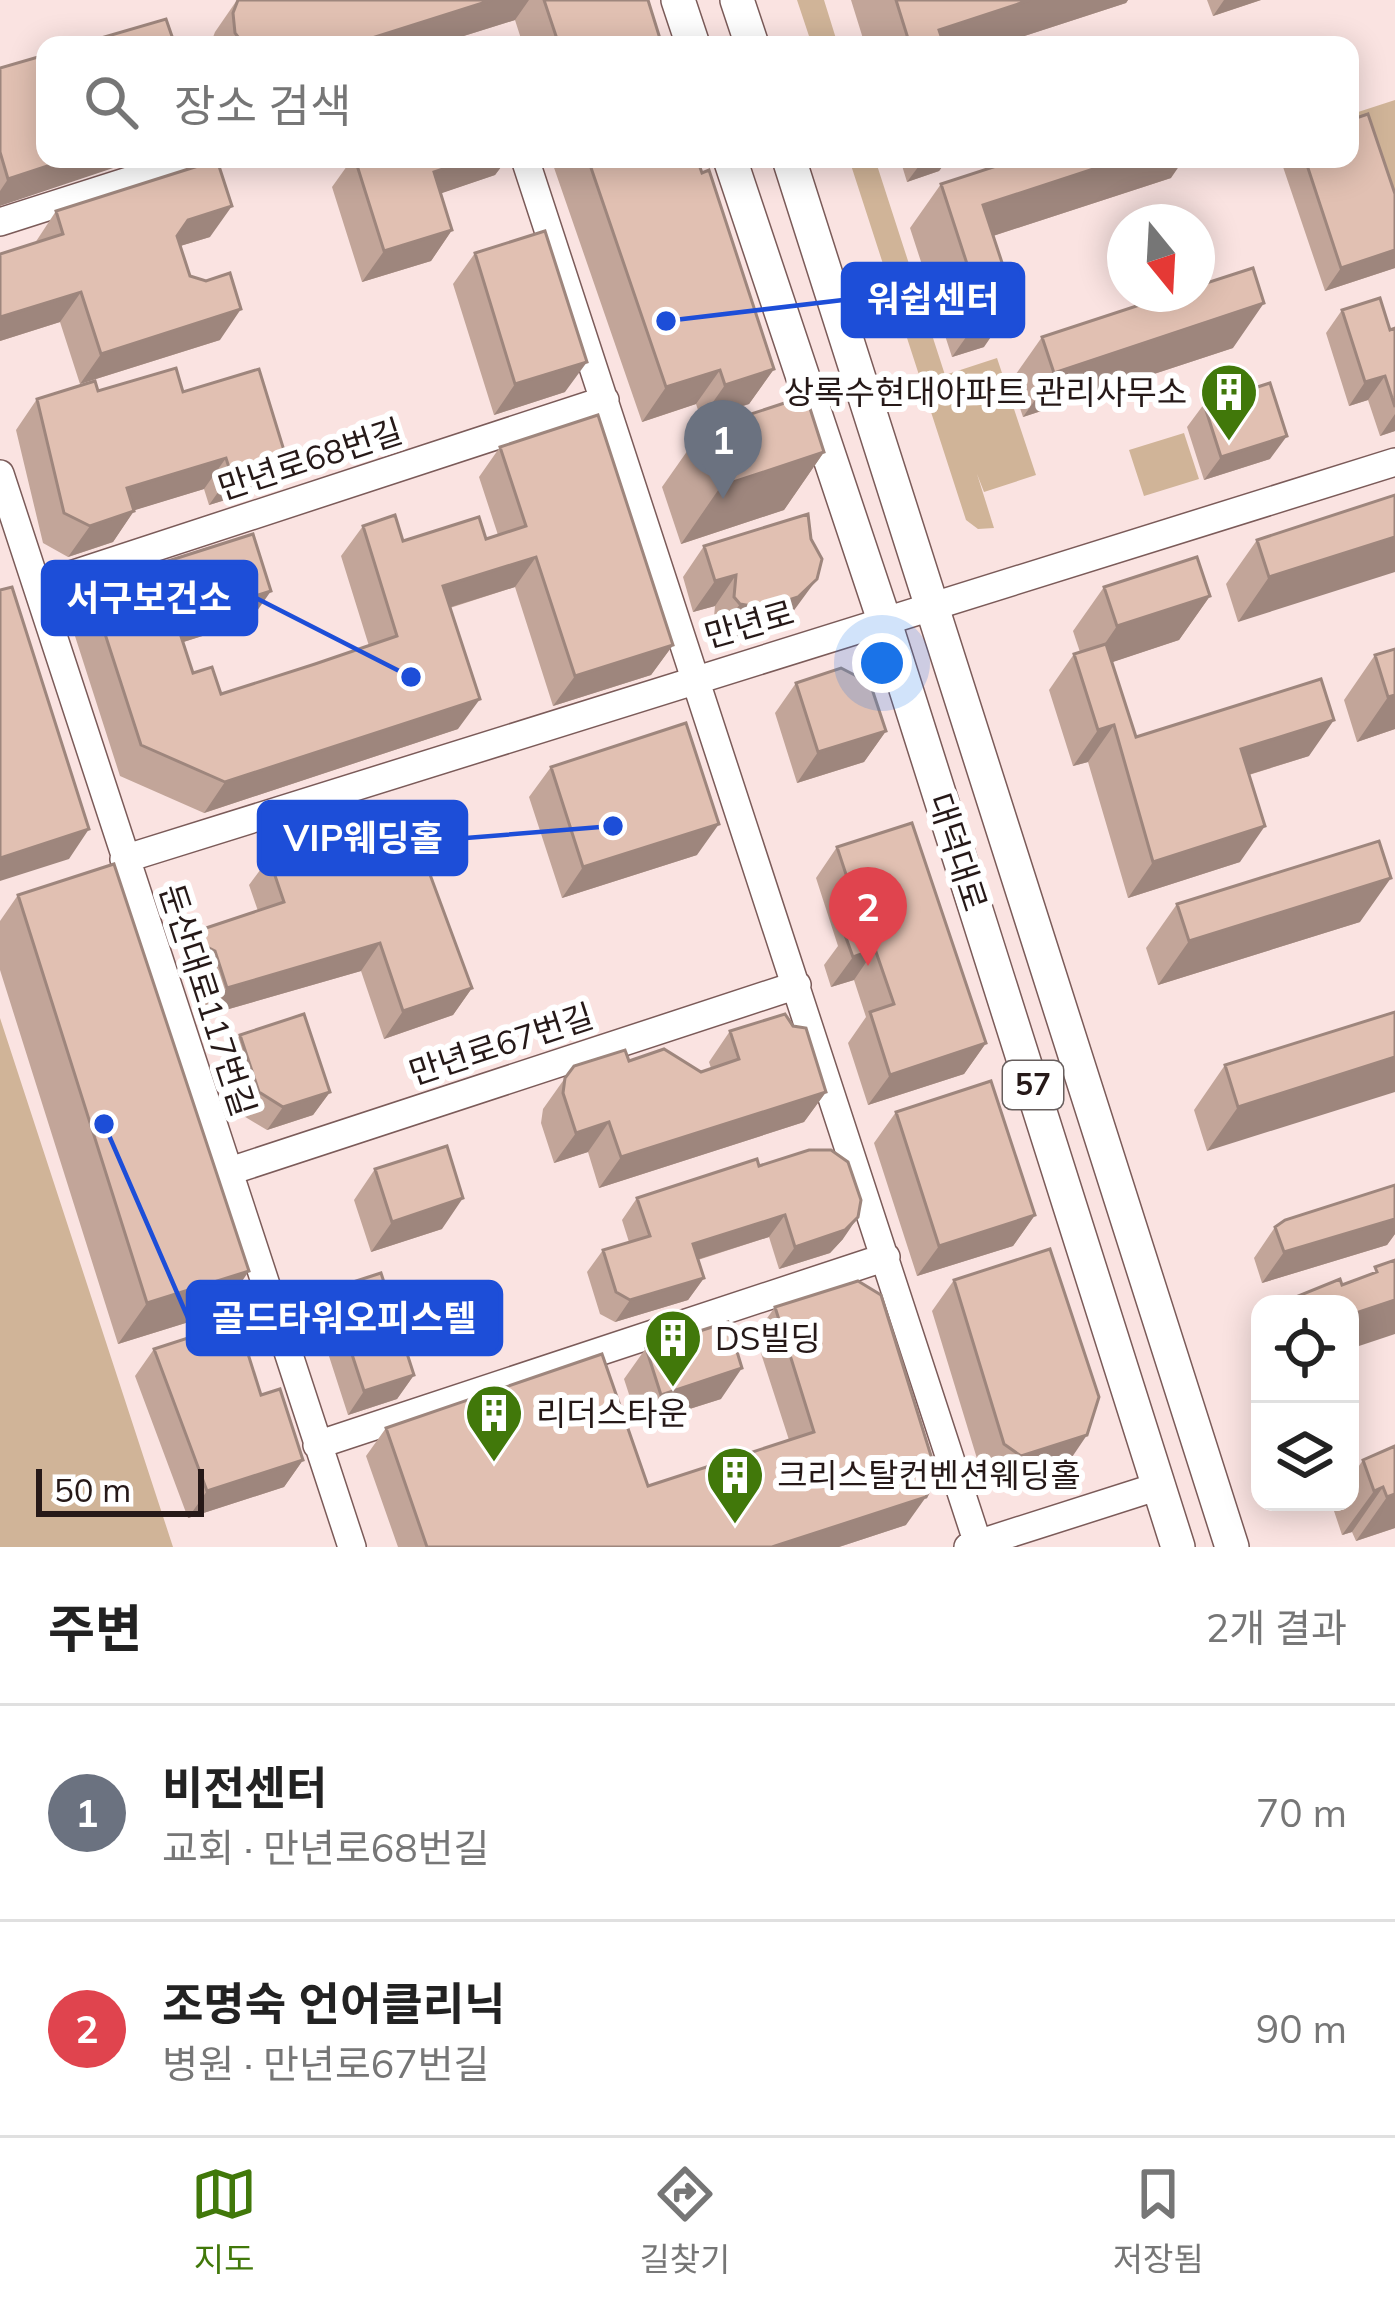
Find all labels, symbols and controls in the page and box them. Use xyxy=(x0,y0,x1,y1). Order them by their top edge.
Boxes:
search box xyxy=(36,36,1359,168)
icon: search xyxy=(78,69,144,135)
text: 장소 검색 xyxy=(174,77,351,133)
north arrow xyxy=(1107,204,1215,312)
callout: 워쉽센터 xyxy=(843,264,1023,336)
text: 워쉽센터 xyxy=(867,276,999,321)
building icon: 상록수현대아파트 관리사무소 xyxy=(1198,361,1260,443)
place label: 상록수현대아파트 관리사무소 xyxy=(784,371,1187,412)
pin: 1 xyxy=(684,400,762,499)
street label: 만년로68번길 xyxy=(212,409,407,508)
callout: 서구보건소 xyxy=(43,562,256,634)
text: 서구보건소 xyxy=(66,575,232,620)
street label: 만년로 xyxy=(699,591,798,656)
your location xyxy=(852,633,912,693)
street label: 대덕대로 xyxy=(920,788,997,916)
callout: VIP웨딩홀 xyxy=(259,802,466,874)
text: VIP웨딩홀 xyxy=(282,815,443,860)
pin: 2 xyxy=(829,867,907,966)
street label: 둔산대로117번길 xyxy=(152,879,265,1121)
street label: 만년로67번길 xyxy=(403,994,598,1093)
road number: 57 xyxy=(1003,1061,1063,1109)
callout: 골드타워오피스텔 xyxy=(188,1282,501,1354)
text: 골드타워오피스텔 xyxy=(212,1295,476,1340)
map controls xyxy=(1251,1295,1359,1511)
button: locate xyxy=(1251,1295,1359,1403)
building icon: DS빌딩 xyxy=(642,1307,704,1389)
place label: DS빌딩 xyxy=(715,1317,821,1358)
building icon: 리더스타운 xyxy=(463,1382,525,1464)
place label: 리더스타운 xyxy=(536,1392,688,1433)
button: layers xyxy=(1251,1403,1359,1511)
building icon: 크리스탈컨벤션웨딩홀 xyxy=(704,1444,766,1526)
place label: 크리스탈컨벤션웨딩홀 xyxy=(777,1454,1081,1495)
scale bar xyxy=(36,1463,204,1516)
text: 50 m xyxy=(54,1469,131,1510)
text: 주변 xyxy=(48,1596,142,1660)
text: 2개 결과 xyxy=(1206,1603,1347,1652)
text: 비전센터 xyxy=(162,1759,328,1815)
text: 1 xyxy=(75,1788,99,1837)
text: 70 m xyxy=(1256,1788,1347,1837)
text: 교회 · 만년로68번길 xyxy=(162,1823,489,1872)
text: 조명숙 언어클리닉 xyxy=(162,1975,506,2031)
text: 2 xyxy=(75,2004,99,2053)
text: 90 m xyxy=(1256,2004,1347,2053)
text: 병원 · 만년로67번길 xyxy=(162,2039,489,2088)
tab: 지도 xyxy=(191,2161,257,2281)
tab: 길찾기 xyxy=(639,2161,730,2281)
tab: 저장됨 xyxy=(1113,2161,1204,2281)

